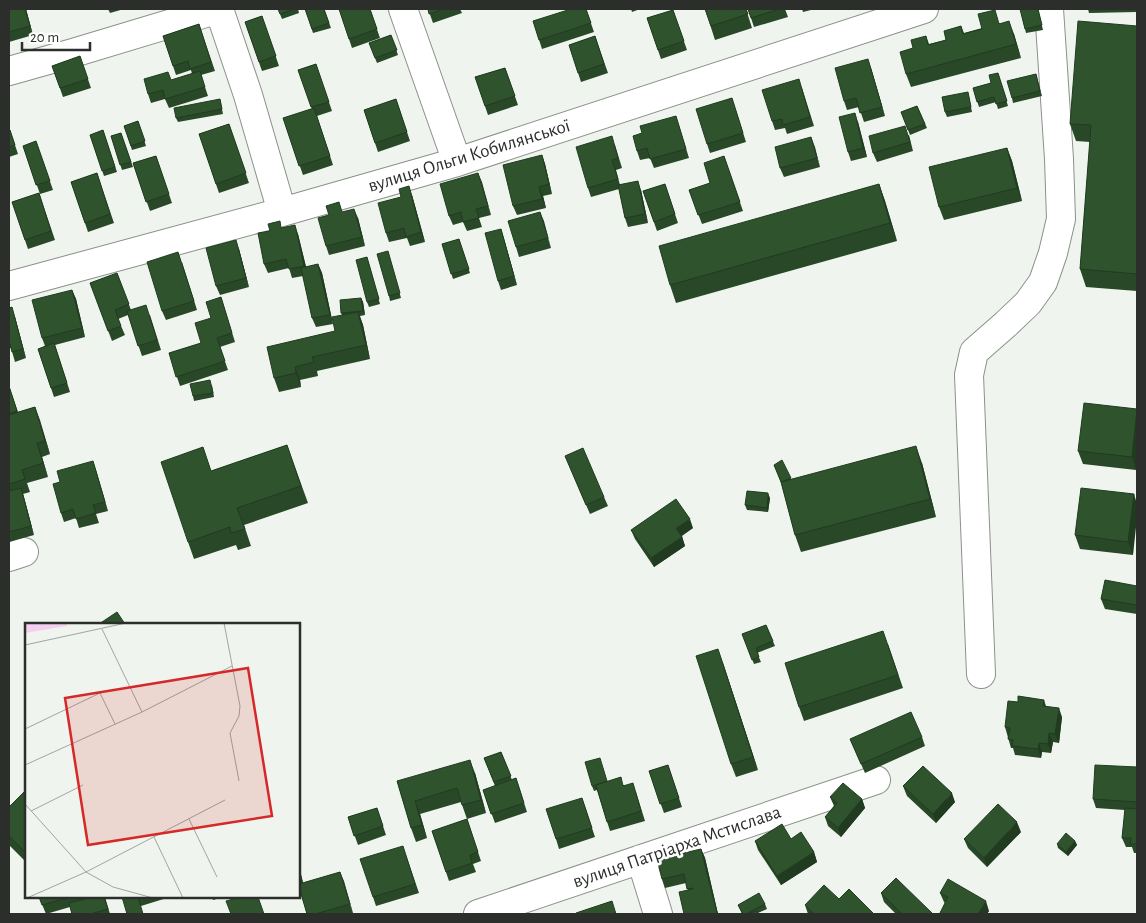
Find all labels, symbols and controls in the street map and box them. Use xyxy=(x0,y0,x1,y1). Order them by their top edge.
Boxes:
scale bar xyxy=(22,20,90,52)
text: 20 m xyxy=(30,30,59,45)
street label: вулиця Ольги Кобилянської xyxy=(366,116,573,196)
inset map xyxy=(25,623,300,898)
street label: вулиця Патріарха Мстислава xyxy=(570,802,784,892)

